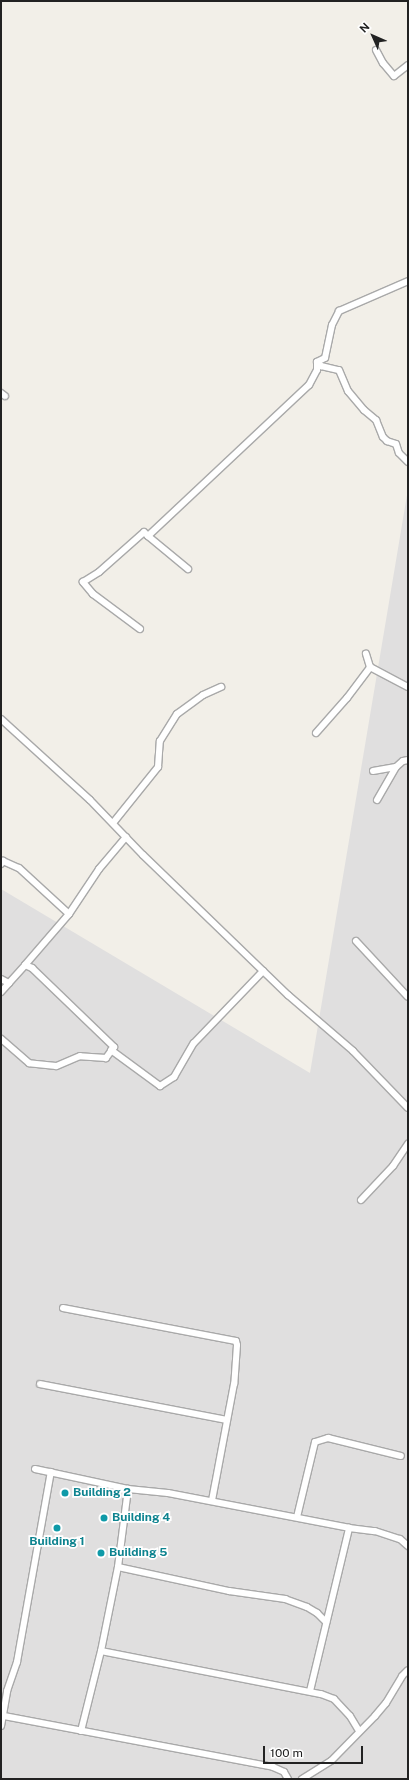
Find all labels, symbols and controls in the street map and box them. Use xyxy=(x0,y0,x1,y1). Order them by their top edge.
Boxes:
north arrow xyxy=(353,16,393,56)
text: N xyxy=(357,20,372,35)
place label: Building 2 xyxy=(73,1486,131,1500)
marker: Building 2 xyxy=(60,1488,70,1498)
place label: Building 4 xyxy=(112,1511,170,1525)
marker: Building 4 xyxy=(99,1513,109,1523)
marker: Building 1 xyxy=(52,1523,62,1533)
place label: Building 1 xyxy=(29,1535,85,1549)
place label: Building 5 xyxy=(109,1546,167,1560)
marker: Building 5 xyxy=(96,1548,106,1558)
scale bar xyxy=(265,1738,365,1764)
text: 100 m xyxy=(270,1746,303,1760)

